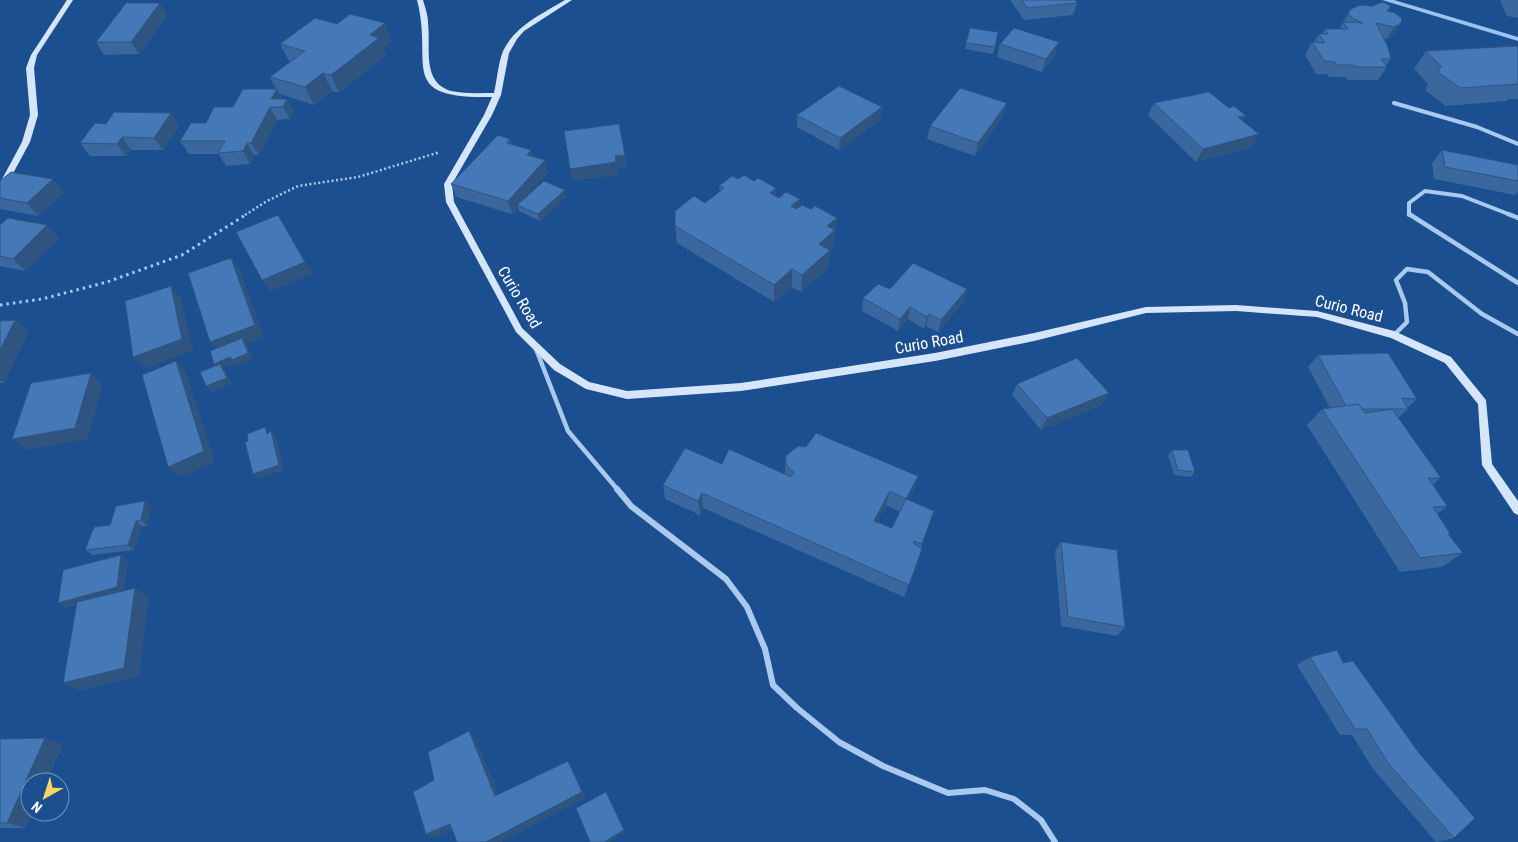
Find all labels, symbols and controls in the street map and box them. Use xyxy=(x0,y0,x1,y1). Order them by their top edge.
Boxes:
street label: Curio Road xyxy=(494,263,546,332)
street label: Curio Road xyxy=(1313,291,1385,326)
street label: Curio Road xyxy=(893,327,965,358)
north arrow xyxy=(20,772,70,822)
text: N xyxy=(28,798,45,816)

